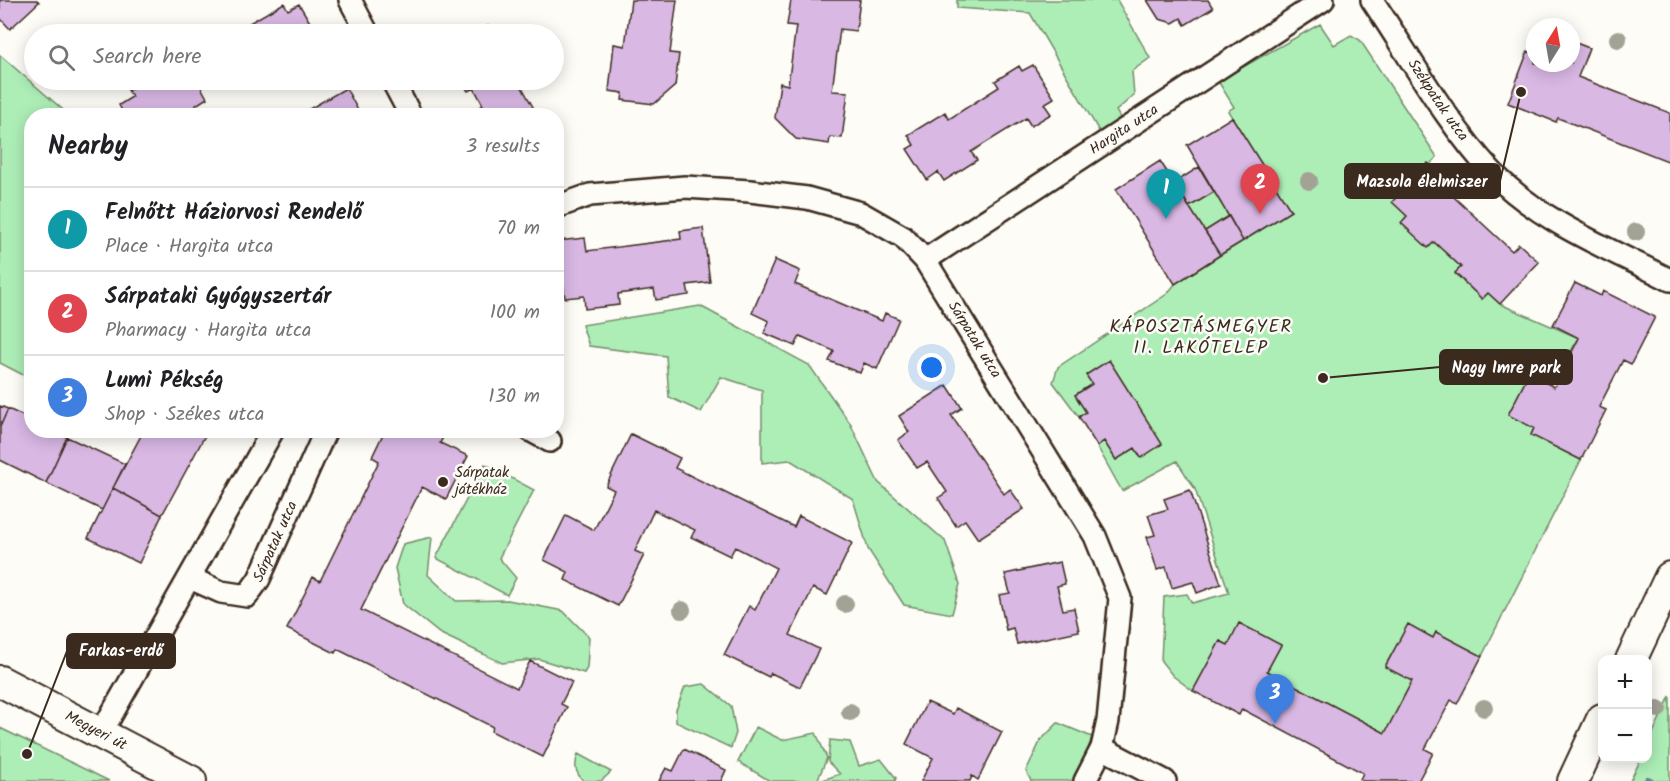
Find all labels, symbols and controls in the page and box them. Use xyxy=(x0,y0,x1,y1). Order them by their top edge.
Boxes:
north arrow xyxy=(1526,18,1580,72)
search box xyxy=(24,24,564,90)
text: Search here xyxy=(93,40,201,75)
icon: search xyxy=(45,41,78,74)
street label: Székpatak utca xyxy=(1401,54,1474,147)
street label: Hargita utca xyxy=(1085,98,1164,161)
text: Nearby xyxy=(48,126,128,168)
text: 3 results xyxy=(466,131,540,163)
pin: 2 xyxy=(1240,164,1280,214)
callout: Mazsola élelmiszer xyxy=(1345,164,1500,198)
pin: 1 xyxy=(1146,170,1186,219)
text: Mazsola élelmiszer xyxy=(1357,170,1489,195)
text: Felnőtt Háziorvosi Rendelő xyxy=(105,196,362,231)
text: 1 xyxy=(64,213,71,245)
text: 70 m xyxy=(497,213,540,245)
text: Place · Hargita utca xyxy=(105,231,273,263)
text: Sárpataki Gyógyszertár xyxy=(105,280,331,315)
text: 2 xyxy=(62,297,73,329)
text: 100 m xyxy=(490,297,540,329)
street label: Sárpatak utca xyxy=(941,297,1007,383)
district label: KÁPOSZTÁSMEGYER II. LAKÓTELEP xyxy=(1110,313,1292,363)
text: Pharmacy · Hargita utca xyxy=(105,315,311,347)
callout: Nagy Imre park xyxy=(1440,350,1572,384)
your location xyxy=(917,353,946,382)
text: Nagy Imre park xyxy=(1452,356,1561,381)
text: Lumi Pékség xyxy=(105,364,224,399)
text: 3 xyxy=(62,381,73,413)
text: 130 m xyxy=(488,381,540,413)
text: Shop · Székes utca xyxy=(105,399,264,431)
place label: Sárpatak játékház xyxy=(451,461,510,502)
marker: Sárpatak játékház xyxy=(436,475,450,489)
street label: Sárpatak utca xyxy=(247,497,305,586)
callout: Farkas-erdő xyxy=(67,634,175,668)
text: Farkas-erdő xyxy=(79,639,165,664)
map controls xyxy=(1598,655,1652,763)
button: + xyxy=(1598,655,1652,709)
pin: 3 xyxy=(1256,674,1294,724)
street label: Megyeri út xyxy=(60,705,131,757)
button: − xyxy=(1598,709,1652,763)

